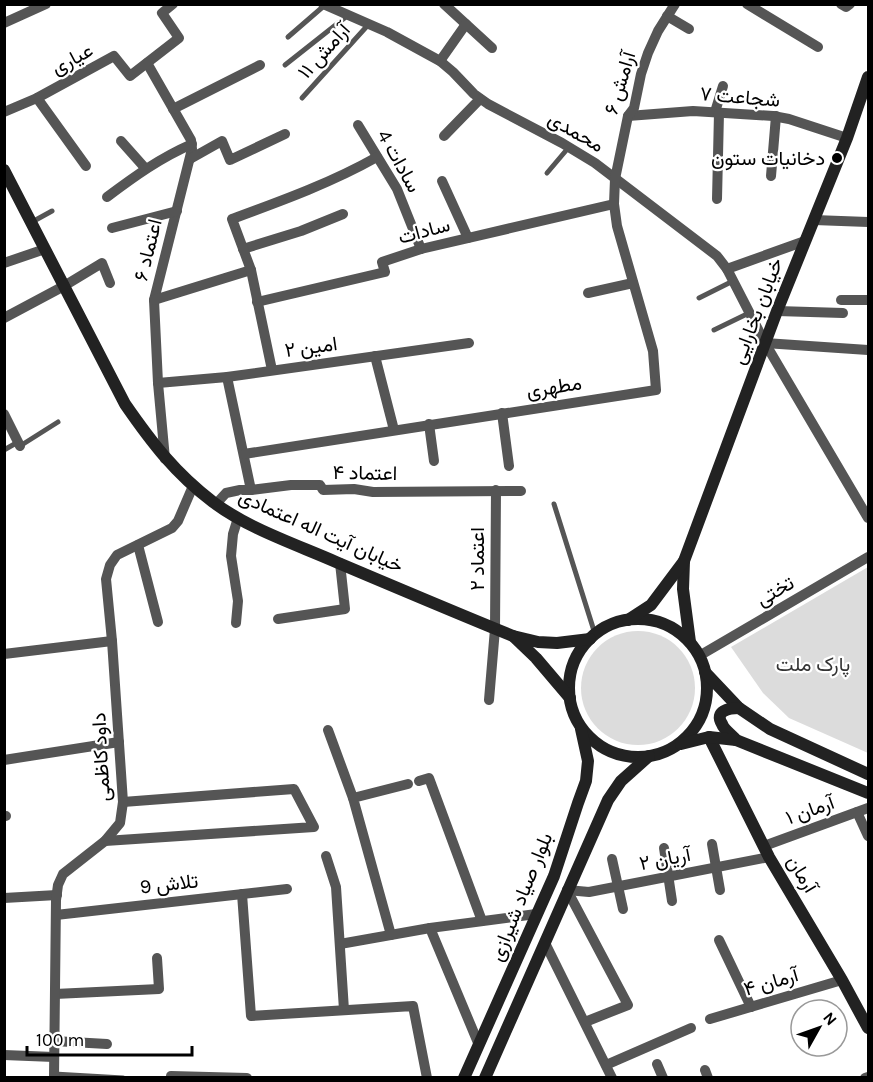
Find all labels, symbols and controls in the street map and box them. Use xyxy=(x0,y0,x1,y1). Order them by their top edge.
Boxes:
street label: آرامش ۱۱ xyxy=(293,18,356,84)
street label: عیاری xyxy=(47,39,97,80)
street label: آرامش ۶ xyxy=(600,47,642,118)
street label: شجاعت ۷ xyxy=(699,82,781,112)
street label: محمدی xyxy=(544,107,608,157)
street label: سادات 4 xyxy=(372,125,426,197)
place label: دخانیات ستون xyxy=(711,147,825,171)
marker: دخانیات ستون xyxy=(830,151,844,165)
street label: سادات xyxy=(396,213,452,249)
street label: اعتماد ۶ xyxy=(129,217,167,283)
street label: خیابان بخارایی xyxy=(726,255,789,368)
street label: امین ۲ xyxy=(283,332,339,362)
street label: مطهری xyxy=(525,371,584,404)
street label: اعتماد ۴ xyxy=(332,461,398,485)
street label: خیابان آیت اله اعتمادی xyxy=(235,484,407,578)
street label: اعتماد ۲ xyxy=(466,527,489,591)
street label: تختی xyxy=(752,571,798,611)
park label: پارک ملت xyxy=(776,653,850,678)
street label: داود کاظمی xyxy=(87,712,116,802)
street label: آرمان ۱ xyxy=(783,790,839,830)
street label: بلوار صیاد شیرازی xyxy=(485,829,558,965)
street label: آریان ۲ xyxy=(637,843,694,876)
street label: آرمان xyxy=(781,851,823,898)
street label: تلاش 9 xyxy=(139,869,199,899)
street label: آرمان ۴ xyxy=(741,963,802,1002)
north arrow xyxy=(789,998,849,1058)
text: N xyxy=(819,1008,841,1029)
scale bar xyxy=(27,1019,192,1057)
text: 100 m xyxy=(36,1029,84,1051)

